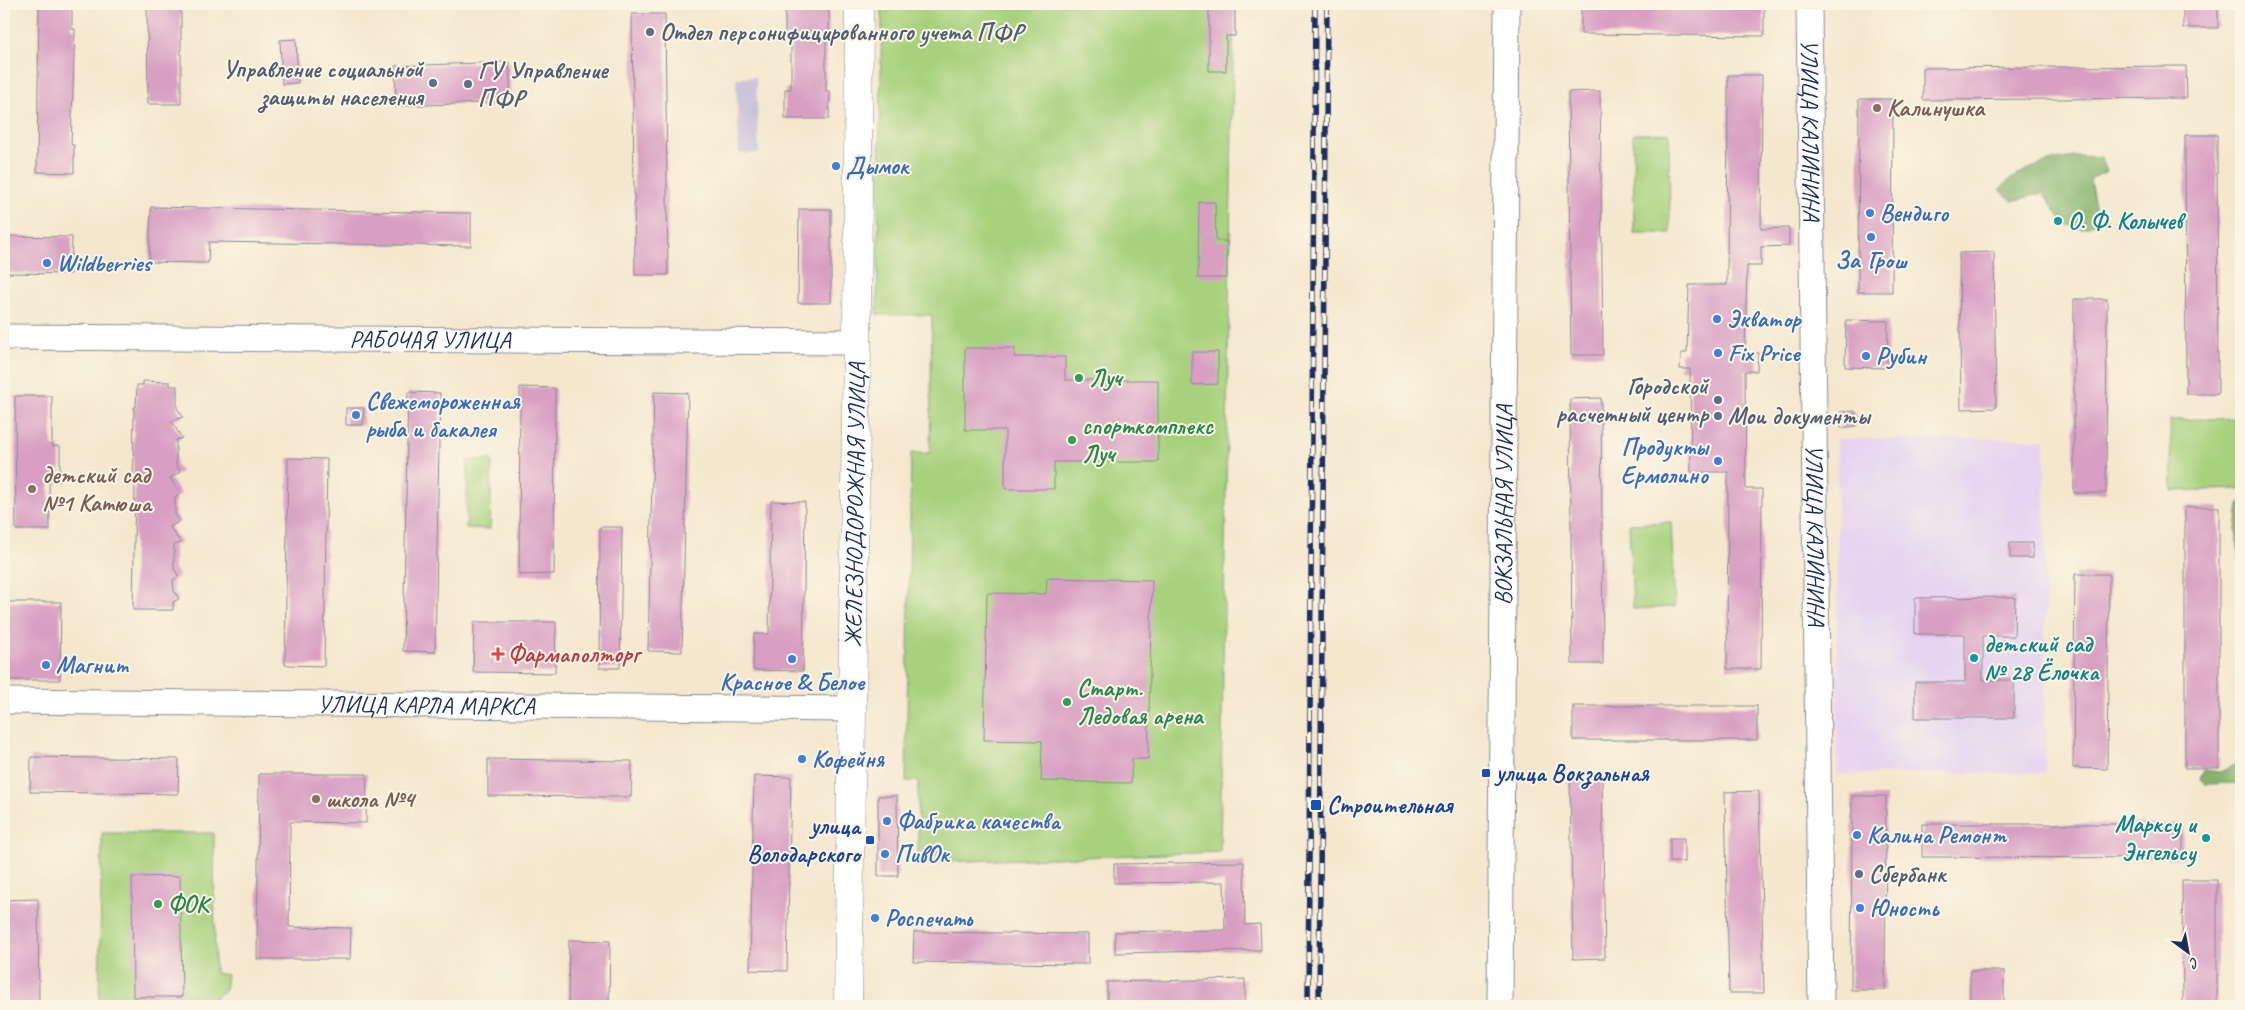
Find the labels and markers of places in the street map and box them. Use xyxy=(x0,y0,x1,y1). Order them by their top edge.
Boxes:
place label: Отдел персонифицированного учета ПФР xyxy=(660,17,1027,47)
marker: Отдел персонифицированного учета ПФР xyxy=(644,26,656,38)
place label: Управление социальной защиты населения xyxy=(223,54,425,113)
place label: ГУ Управление ПФР xyxy=(478,55,609,113)
marker: Управление социальной защиты населения xyxy=(427,77,439,89)
marker: ГУ Управление ПФР xyxy=(462,78,474,90)
place label: Калинушка xyxy=(1887,93,1986,123)
marker: Калинушка xyxy=(1871,102,1883,114)
place label: Дымок xyxy=(846,151,911,181)
marker: Дымок xyxy=(830,160,842,172)
place label: Вендиго xyxy=(1880,198,1950,228)
place label: О. Ф. Колычев xyxy=(2068,206,2186,236)
marker: Вендиго xyxy=(1864,207,1876,219)
marker: О. Ф. Колычев xyxy=(2052,215,2064,227)
marker: За Грош xyxy=(1865,231,1877,243)
place label: За Грош xyxy=(1835,245,1908,275)
place label: Wildberries xyxy=(57,248,153,278)
marker: Wildberries xyxy=(41,257,53,269)
place label: Экватор xyxy=(1727,304,1802,334)
marker: Экватор xyxy=(1711,313,1723,325)
place label: Fix Price xyxy=(1728,338,1802,368)
place label: Рубин xyxy=(1876,341,1928,371)
marker: Fix Price xyxy=(1712,347,1724,359)
marker: Рубин xyxy=(1860,350,1872,362)
place label: Луч xyxy=(1089,363,1124,393)
place label: Городской расчетный центр xyxy=(1556,371,1710,429)
marker: Луч xyxy=(1073,372,1085,384)
place label: Свежемороженная рыба и бакалея xyxy=(366,386,521,444)
marker: Городской расчетный центр xyxy=(1712,394,1724,406)
place label: Мои документы xyxy=(1728,401,1871,431)
marker: Свежемороженная рыба и бакалея xyxy=(350,409,362,421)
marker: Мои документы xyxy=(1712,410,1724,422)
place label: спорткомплекс Луч xyxy=(1082,411,1214,469)
place label: Продукты Ермолино xyxy=(1621,432,1710,490)
marker: спорткомплекс Луч xyxy=(1066,434,1078,446)
marker: Продукты Ермолино xyxy=(1712,455,1724,467)
place label: детский сад №1 Катюша xyxy=(42,460,153,518)
marker: детский сад №1 Катюша xyxy=(26,483,38,495)
place label: детский сад № 28 Ёлочка xyxy=(1984,629,2100,687)
place label: Фармаполторг xyxy=(508,639,643,669)
marker: Фармаполторг xyxy=(492,648,504,660)
place label: Магнит xyxy=(56,650,129,680)
marker: детский сад № 28 Ёлочка xyxy=(1968,652,1980,664)
marker: Красное & Белое xyxy=(786,653,798,665)
marker: Магнит xyxy=(40,659,52,671)
place label: Красное & Белое xyxy=(720,667,866,697)
place label: Старт. Ледовая арена xyxy=(1077,673,1205,731)
marker: Старт. Ледовая арена xyxy=(1061,696,1073,708)
place label: Кофейня xyxy=(812,744,885,774)
marker: Кофейня xyxy=(796,753,808,765)
place label: улица Вокзальная xyxy=(1494,758,1650,789)
marker: улица Вокзальная xyxy=(1480,767,1492,779)
place label: школа №4 xyxy=(326,784,417,814)
place label: Строительная xyxy=(1327,790,1454,820)
marker: школа №4 xyxy=(310,793,322,805)
marker: Строительная xyxy=(1309,798,1323,812)
place label: Фабрика качества xyxy=(897,806,1062,836)
place label: Марксу и Энгельсу xyxy=(2115,809,2199,867)
place label: улица Володарского xyxy=(747,811,863,869)
marker: Фабрика качества xyxy=(881,815,893,827)
place label: Калина Ремонт xyxy=(1867,820,2007,850)
marker: Калина Ремонт xyxy=(1851,829,1863,841)
marker: Марксу и Энгельсу xyxy=(2200,832,2212,844)
marker: улица Володарского xyxy=(864,834,876,846)
place label: ПивОк xyxy=(895,839,951,869)
marker: ПивОк xyxy=(879,848,891,860)
place label: Сбербанк xyxy=(1869,859,1948,889)
marker: Сбербанк xyxy=(1853,868,1865,880)
place label: ФОК xyxy=(168,889,213,919)
place label: Юность xyxy=(1870,893,1940,923)
marker: ФОК xyxy=(152,898,164,910)
marker: Юность xyxy=(1854,902,1866,914)
place label: Роспечать xyxy=(885,903,974,933)
marker: Роспечать xyxy=(869,912,881,924)

